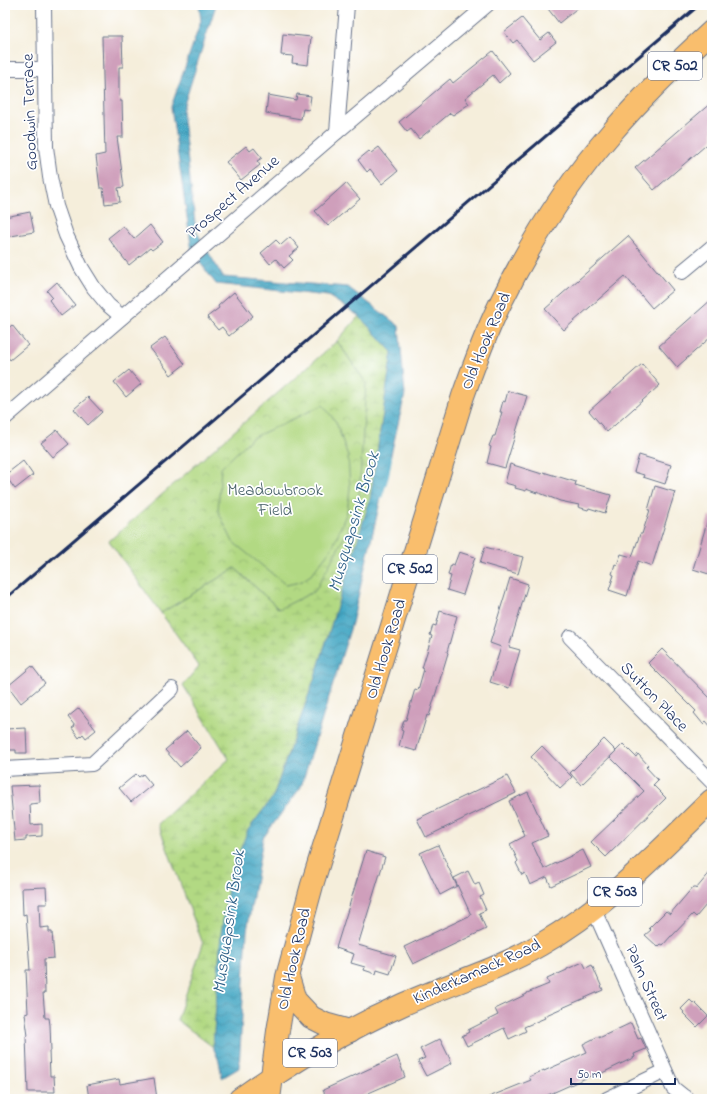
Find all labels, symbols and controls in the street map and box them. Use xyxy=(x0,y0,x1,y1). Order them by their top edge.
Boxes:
road number: CR 502 xyxy=(648,52,702,80)
street label: Goodwin Terrace xyxy=(15,53,45,171)
street label: Prospect Avenue xyxy=(181,149,286,245)
street label: Old Hook Road xyxy=(454,288,518,394)
water label: Musquapsink Brook xyxy=(323,448,388,595)
park label: Meadowbrook Field xyxy=(227,478,323,523)
road number: CR 502 xyxy=(383,555,437,583)
street label: Old Hook Road xyxy=(359,595,413,702)
street label: Sutton Place xyxy=(614,656,694,738)
water label: Musquapsink Brook xyxy=(207,847,253,996)
road number: CR 503 xyxy=(588,878,642,906)
street label: Old Hook Road xyxy=(270,905,318,1012)
street label: Kinderkamack Road xyxy=(409,932,545,1011)
street label: Palm Street xyxy=(618,941,674,1025)
road number: CR 503 xyxy=(283,1039,337,1067)
scale bar xyxy=(571,1060,675,1086)
text: 50 m xyxy=(577,1066,601,1084)

